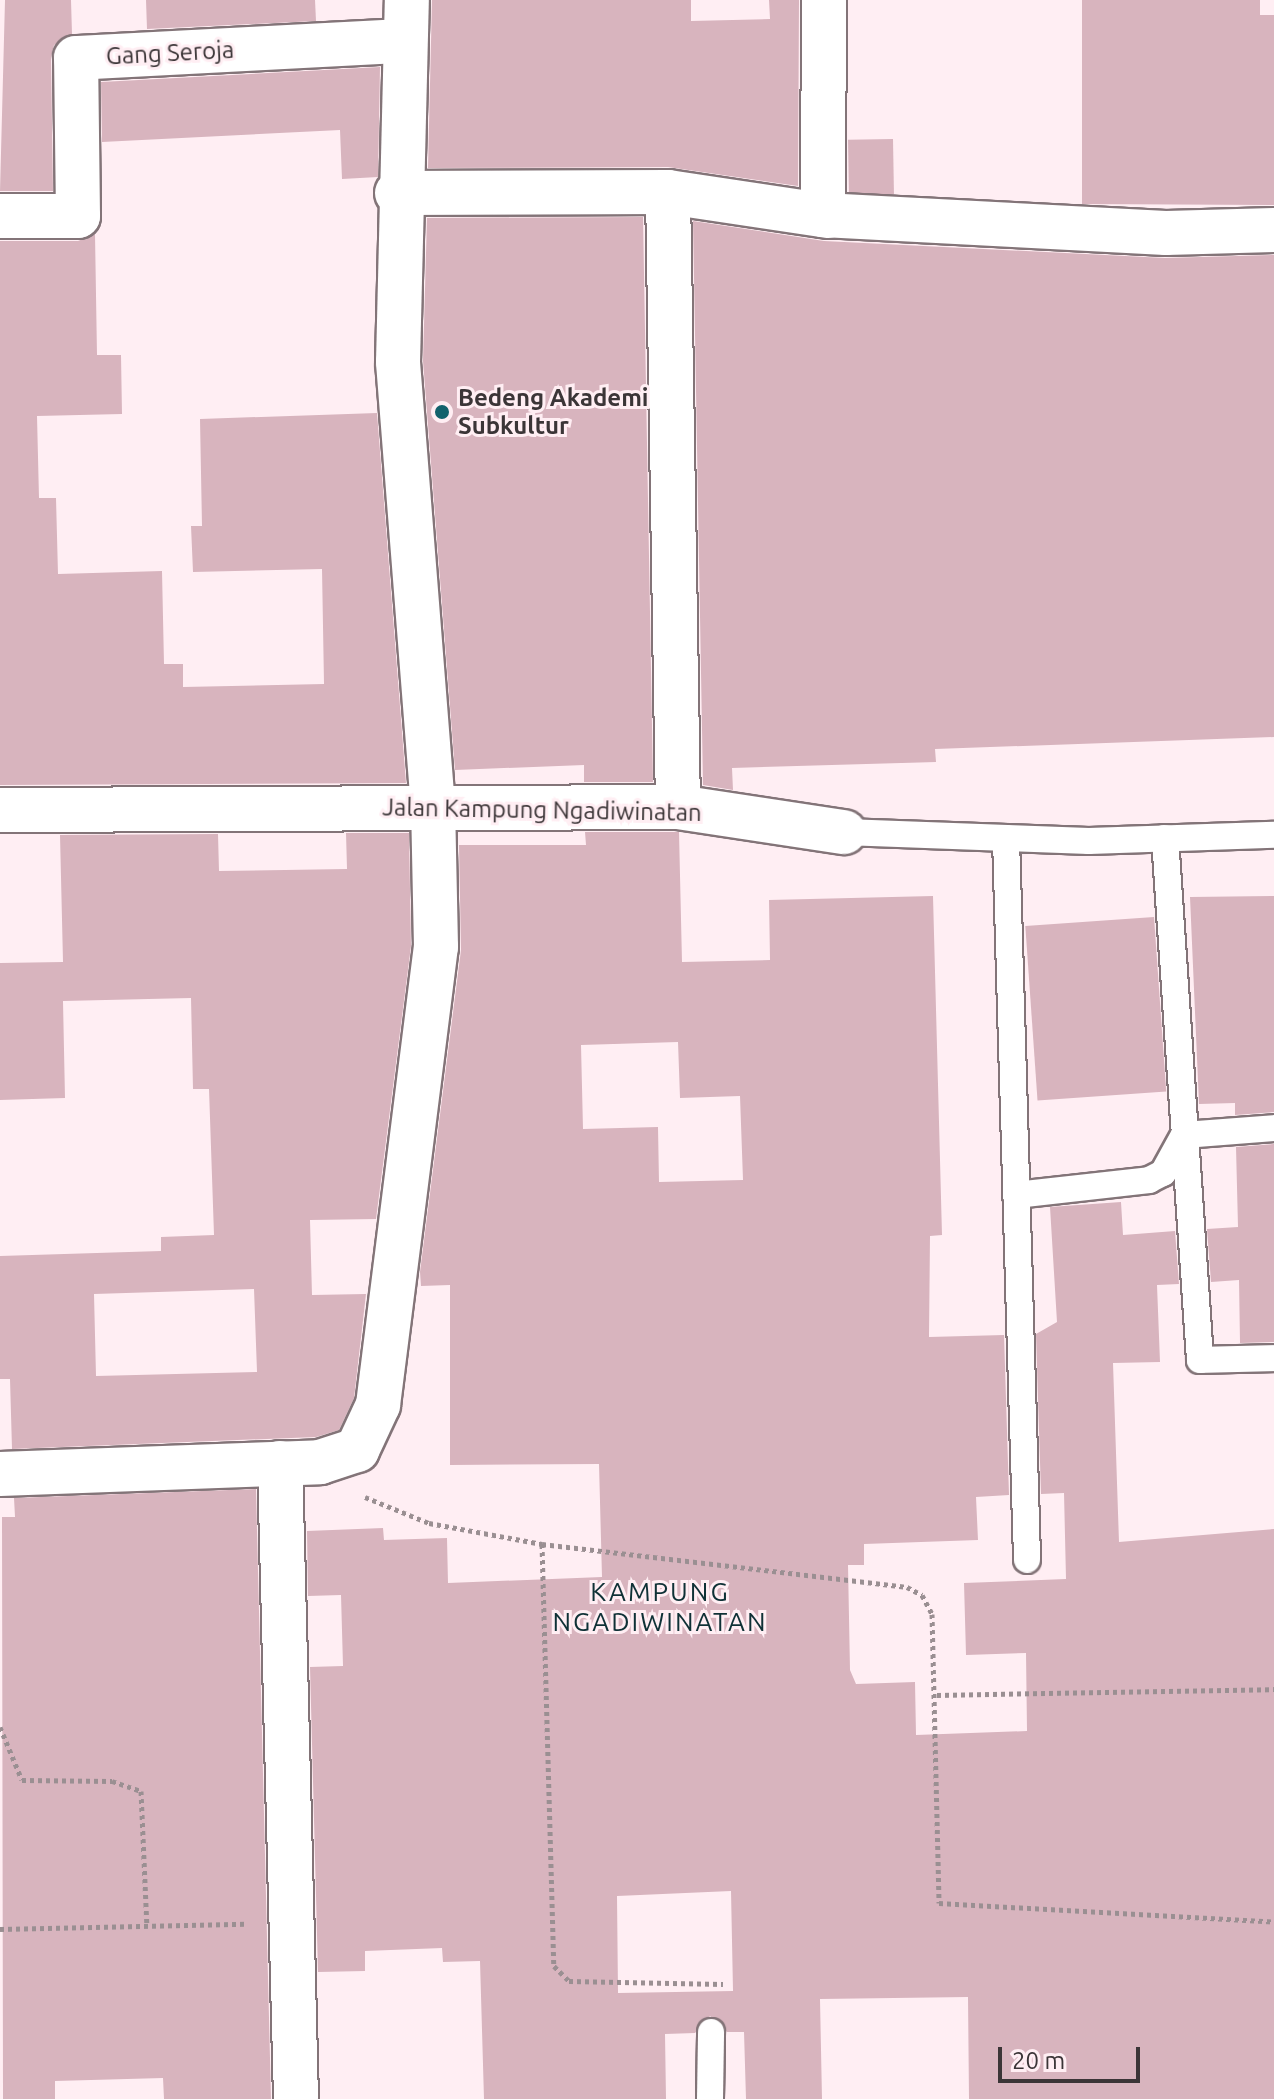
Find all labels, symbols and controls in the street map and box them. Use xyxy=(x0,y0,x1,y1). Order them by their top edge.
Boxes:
street label: Gang Seroja xyxy=(105,35,235,71)
place label: Bedeng Akademi Subkultur xyxy=(458,384,649,440)
marker: Bedeng Akademi Subkultur xyxy=(433,403,451,421)
street label: Jalan Kampung Ngadiwinatan xyxy=(382,793,702,827)
district label: KAMPUNG NGADIWINATAN xyxy=(553,1576,767,1638)
scale bar xyxy=(1002,2031,1144,2081)
text: 20 m xyxy=(1012,2047,1065,2074)

